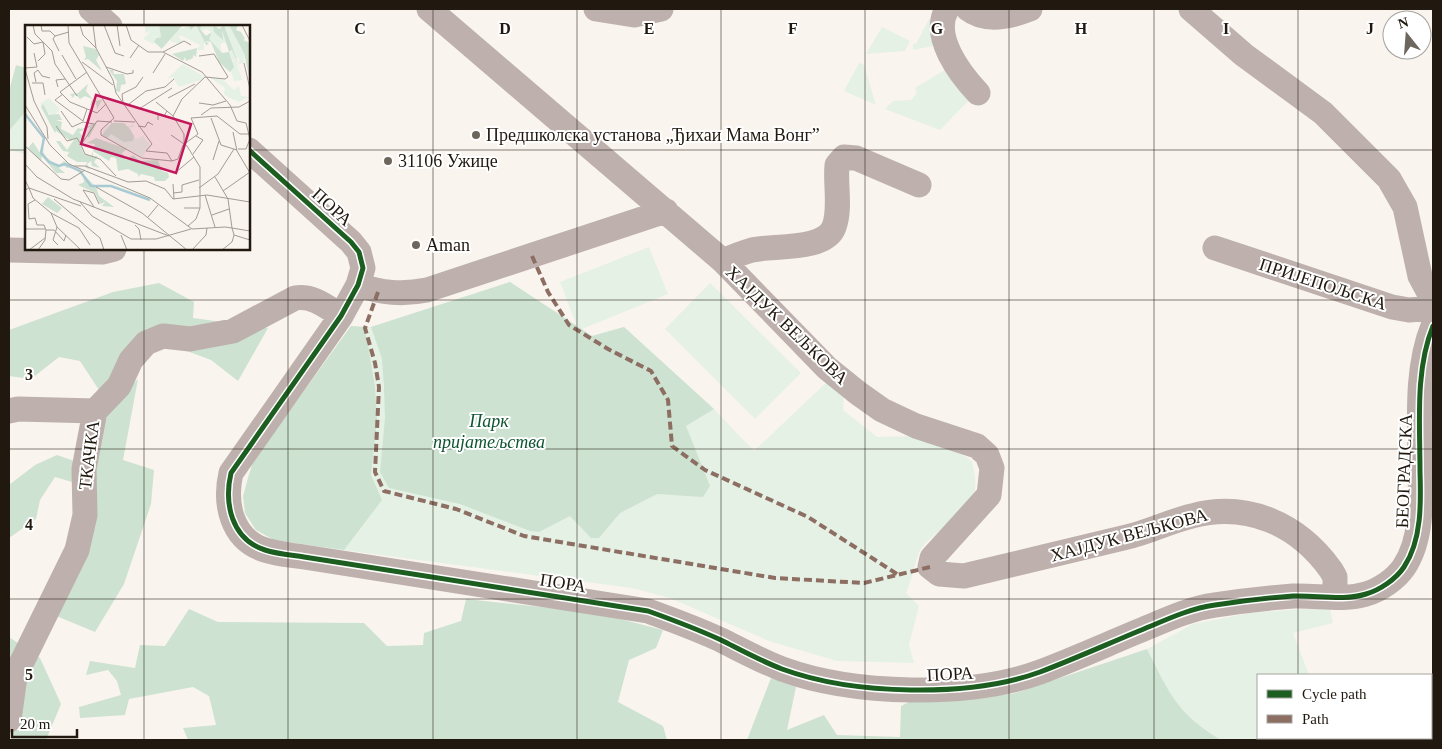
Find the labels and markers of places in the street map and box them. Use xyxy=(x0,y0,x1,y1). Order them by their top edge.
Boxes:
place label: Предшколска установа „Ђихаи Мама Вонг” xyxy=(486,125,820,145)
marker: Предшколска установа „Ђихаи Мама Вонг” xyxy=(470,129,482,141)
place label: 31106 Ужице xyxy=(398,151,498,171)
marker: 31106 Ужице xyxy=(382,155,394,167)
place label: Aman xyxy=(426,235,470,255)
marker: Aman xyxy=(410,239,422,251)

